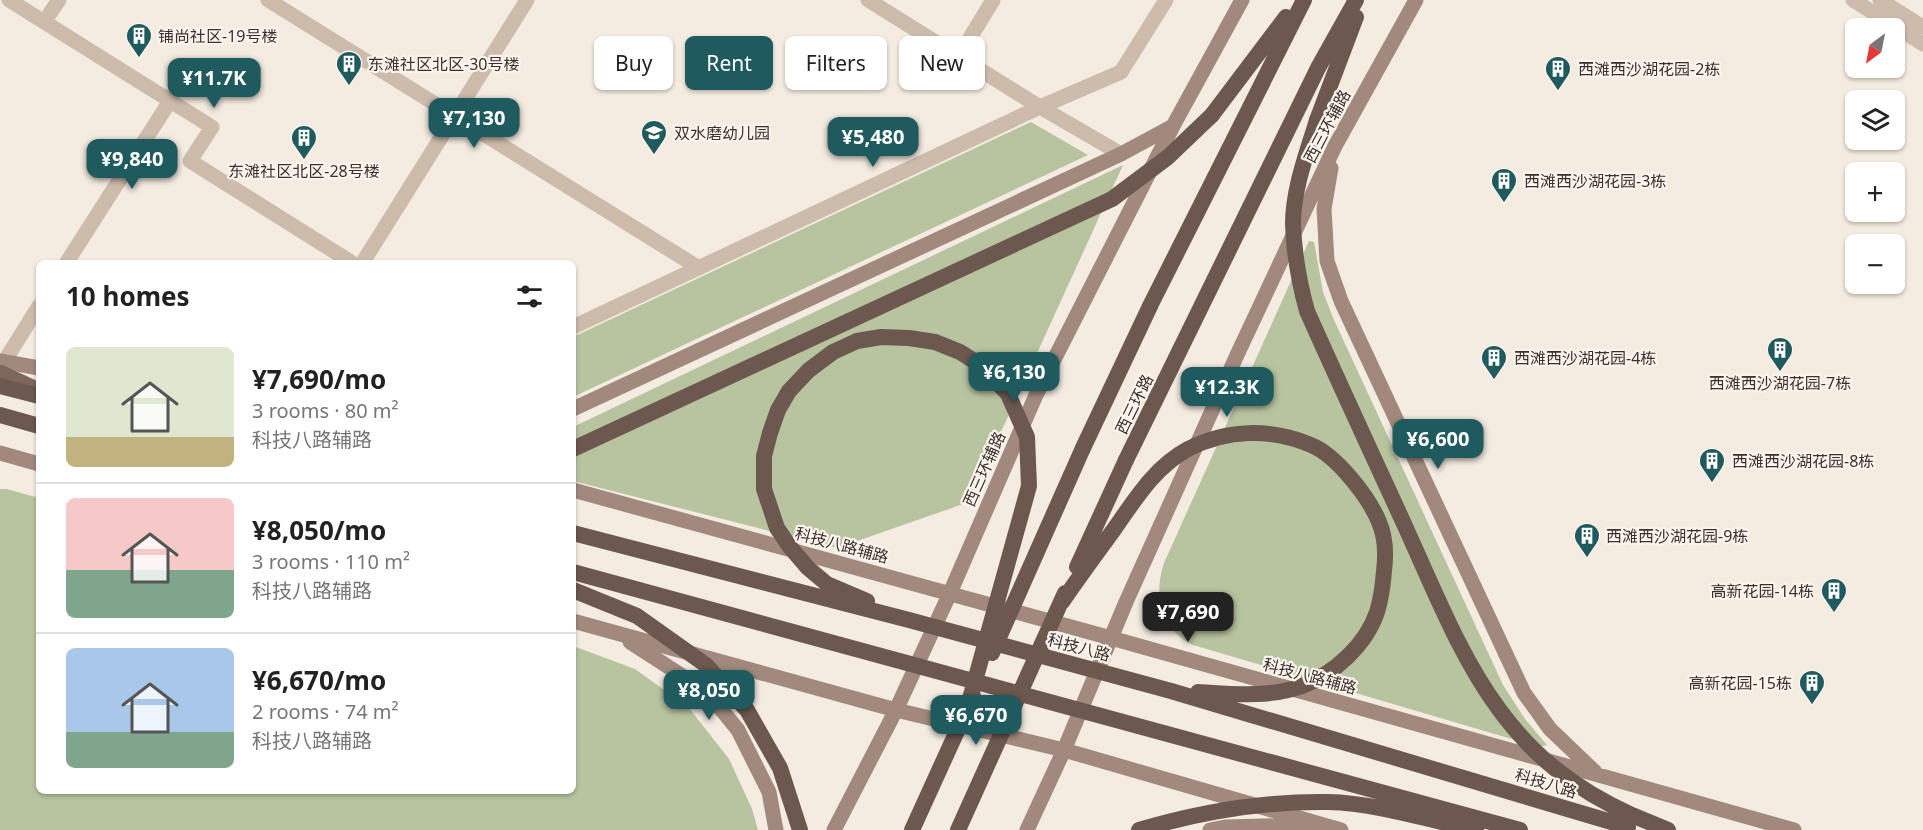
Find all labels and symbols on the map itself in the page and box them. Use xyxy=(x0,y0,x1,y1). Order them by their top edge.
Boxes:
north arrow xyxy=(1845,18,1905,78)
building icon: 铺尚社区-19号楼 xyxy=(124,21,154,59)
place label: 铺尚社区-19号楼 xyxy=(158,25,277,47)
building icon: 东滩社区北区-30号楼 xyxy=(334,49,364,87)
place label: 东滩社区北区-30号楼 xyxy=(368,53,519,75)
building icon: 西滩西沙湖花园-2栋 xyxy=(1543,54,1573,92)
pin: ¥11.7K xyxy=(165,58,263,109)
place label: 西滩西沙湖花园-2栋 xyxy=(1578,58,1720,80)
street label: 西三环辅路 xyxy=(1299,86,1355,166)
pin: ¥7,130 xyxy=(425,98,523,149)
pin: ¥5,480 xyxy=(824,117,922,168)
school or university icon: 双水磨幼儿园 xyxy=(639,118,669,156)
place label: 双水磨幼儿园 xyxy=(674,122,770,144)
building icon: 东滩社区北区-28号楼 xyxy=(289,123,319,161)
pin: ¥9,840 xyxy=(83,139,181,190)
place label: 东滩社区北区-28号楼 xyxy=(228,160,380,182)
building icon: 西滩西沙湖花园-3栋 xyxy=(1489,166,1519,204)
place label: 西滩西沙湖花园-3栋 xyxy=(1524,170,1666,192)
building icon: 西滩西沙湖花园-7栋 xyxy=(1765,335,1795,373)
building icon: 西滩西沙湖花园-4栋 xyxy=(1479,343,1509,381)
place label: 西滩西沙湖花园-4栋 xyxy=(1514,347,1656,369)
pin: ¥6,130 xyxy=(965,352,1063,403)
pin: ¥12.3K xyxy=(1178,367,1276,418)
street label: 西三环路 xyxy=(1110,370,1158,438)
place label: 西滩西沙湖花园-7栋 xyxy=(1709,372,1851,394)
pin: ¥6,600 xyxy=(1389,419,1487,470)
street label: 西三环辅路 xyxy=(958,428,1010,510)
building icon: 西滩西沙湖花园-8栋 xyxy=(1697,446,1727,484)
place label: 西滩西沙湖花园-8栋 xyxy=(1732,450,1874,472)
building icon: 西滩西沙湖花园-9栋 xyxy=(1572,521,1602,559)
street label: 科技八路辅路 xyxy=(793,522,891,568)
place label: 西滩西沙湖花园-9栋 xyxy=(1606,525,1748,547)
building icon: 高新花园-14栋 xyxy=(1819,576,1849,614)
place label: 高新花园-14栋 xyxy=(1711,580,1814,602)
pin: ¥7,690 xyxy=(1139,592,1237,643)
street label: 科技八路 xyxy=(1045,628,1113,666)
street label: 科技八路辅路 xyxy=(1261,653,1359,699)
building icon: 高新花园-15栋 xyxy=(1797,668,1827,706)
pin: ¥8,050 xyxy=(660,670,758,721)
place label: 高新花园-15栋 xyxy=(1689,672,1792,694)
pin: ¥6,670 xyxy=(927,695,1025,746)
street label: 科技八路 xyxy=(1512,763,1580,803)

